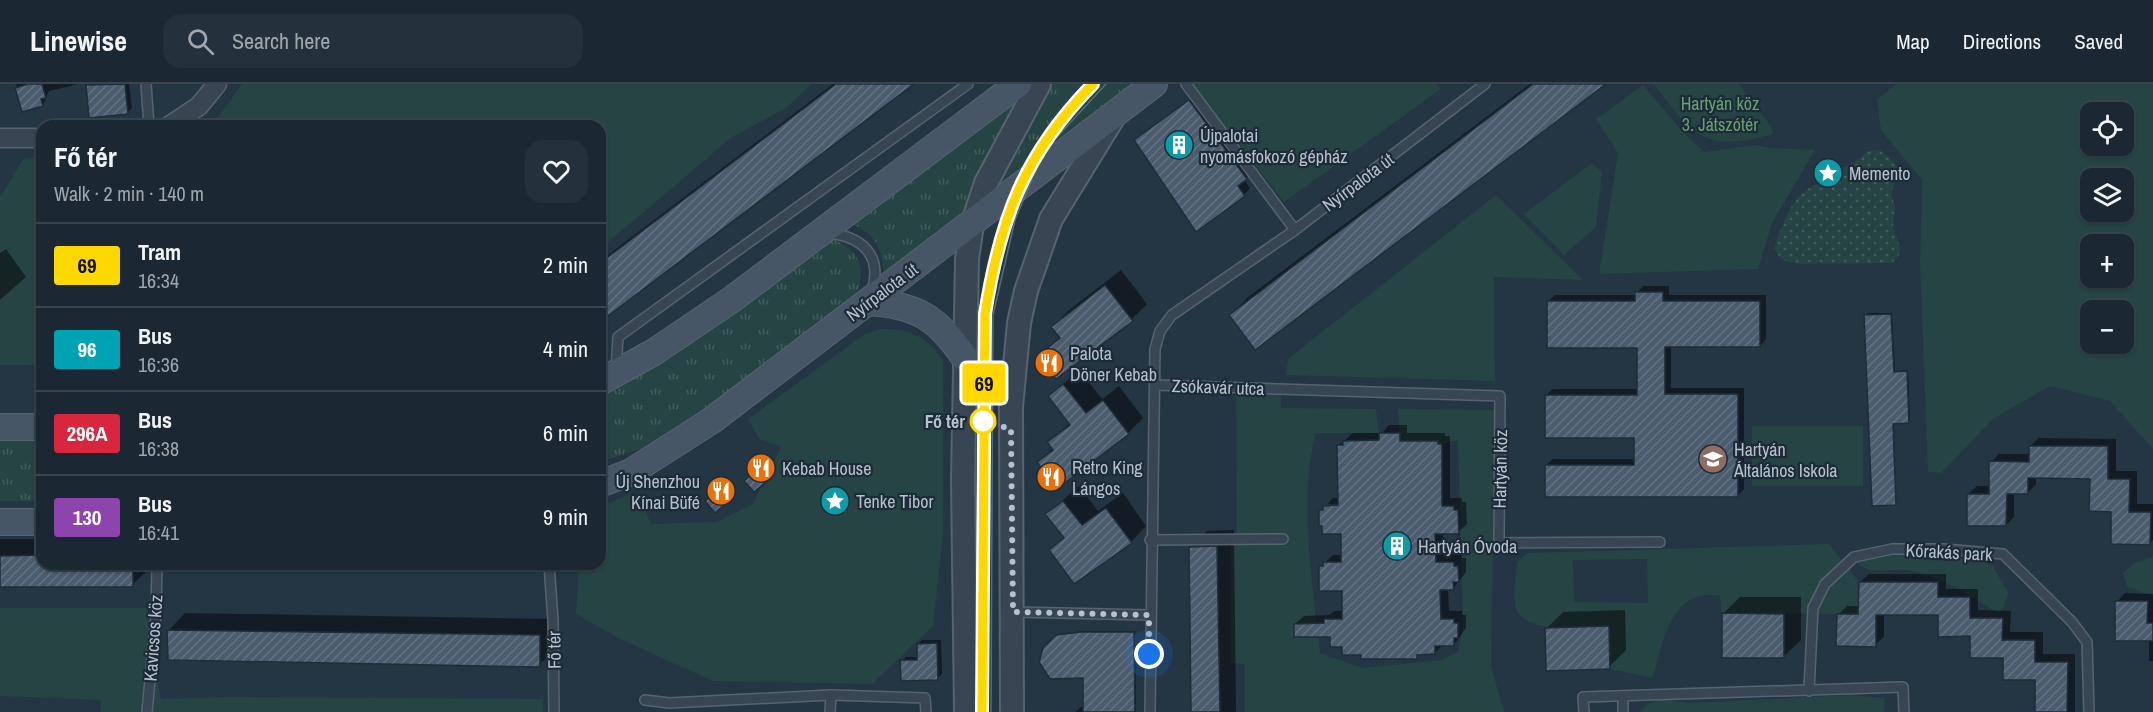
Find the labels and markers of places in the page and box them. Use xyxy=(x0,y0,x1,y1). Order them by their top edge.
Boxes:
place label: Újpalotai nyomásfokozó gépház xyxy=(1200,123,1348,169)
building icon: Újpalotai nyomásfokozó gépház xyxy=(1163,129,1195,161)
place icon: Memento xyxy=(1812,157,1844,189)
place label: Memento xyxy=(1849,161,1911,186)
place label: Palota Döner Kebab xyxy=(1070,341,1157,387)
restaurant icon: Palota Döner Kebab xyxy=(1033,347,1065,379)
marker: Fő tér xyxy=(970,408,996,434)
place label: Fő tér xyxy=(925,409,965,434)
place label: Hartyán Általános Iskola xyxy=(1733,437,1837,483)
school or university icon: Hartyán Általános Iskola xyxy=(1697,443,1729,475)
restaurant icon: Kebab House xyxy=(745,452,777,484)
place label: Retro King Lángos xyxy=(1072,455,1143,501)
place label: Kebab House xyxy=(782,456,871,481)
restaurant icon: Retro King Lángos xyxy=(1035,461,1067,493)
place label: Új Shenzhou Kínai Büfé xyxy=(615,469,700,515)
restaurant icon: Új Shenzhou Kínai Büfé xyxy=(705,475,737,507)
place icon: Tenke Tibor xyxy=(819,485,851,517)
place label: Tenke Tibor xyxy=(856,489,933,514)
building icon: Hartyán Óvoda xyxy=(1381,530,1413,562)
place label: Hartyán Óvoda xyxy=(1418,534,1517,559)

